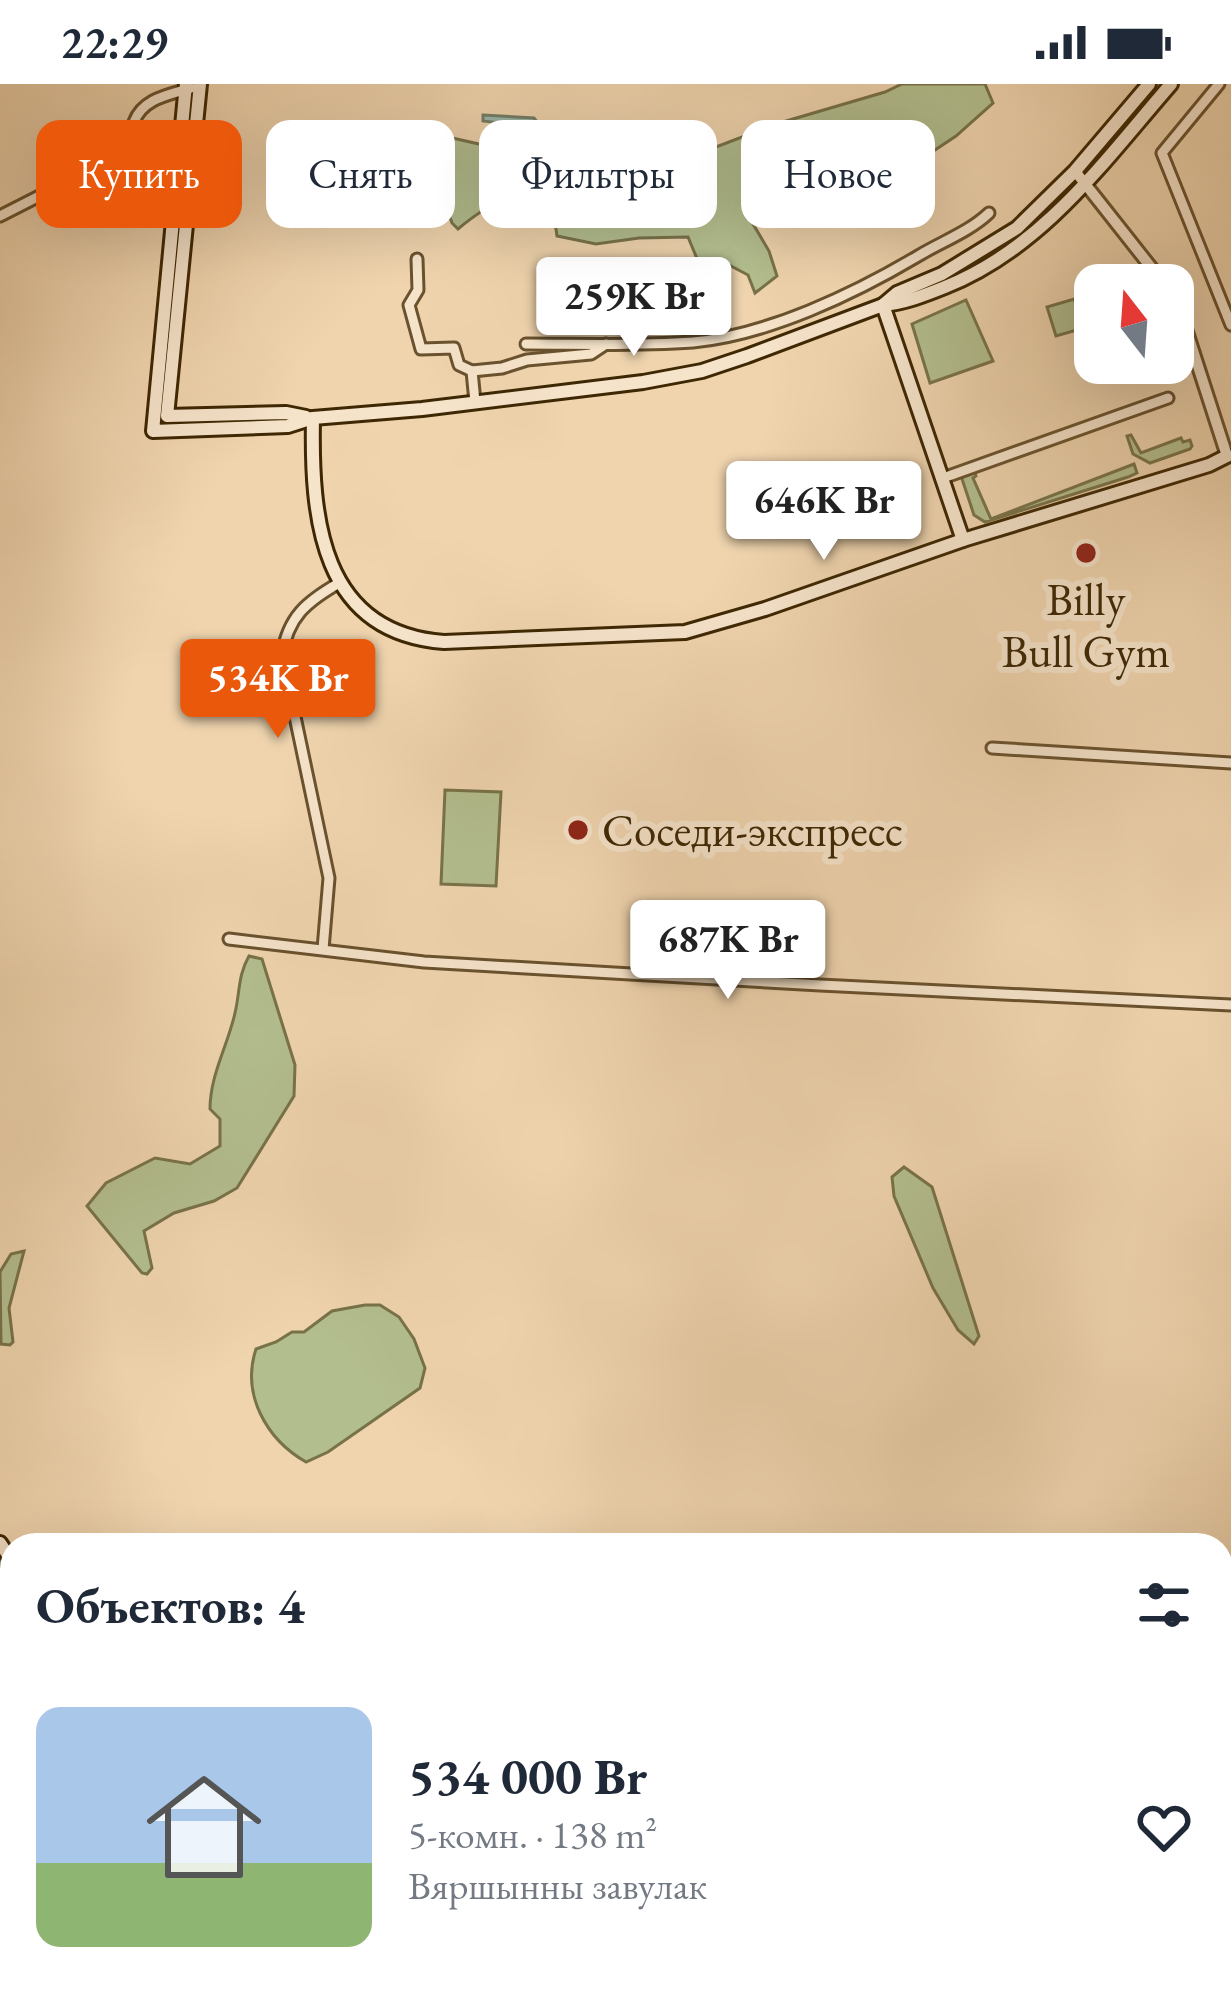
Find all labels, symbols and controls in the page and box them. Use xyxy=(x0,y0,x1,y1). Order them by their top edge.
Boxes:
text: 22:29 xyxy=(60,13,168,71)
chip: Купить xyxy=(36,120,242,228)
chip: Снять xyxy=(266,120,455,228)
chip: Фильтры xyxy=(479,120,717,228)
chip: Новое xyxy=(741,120,935,228)
pin: 259K Br xyxy=(523,257,745,359)
north arrow xyxy=(1074,264,1194,384)
map controls xyxy=(1074,264,1194,384)
text: 259K Br xyxy=(563,270,705,321)
pin: 646K Br xyxy=(713,461,935,563)
text: 646K Br xyxy=(753,474,895,525)
marker: Billy Bull Gym xyxy=(1073,540,1099,566)
place label: Billy Bull Gym xyxy=(1002,570,1170,680)
pin: 534K Br xyxy=(167,639,389,741)
text: 534K Br xyxy=(207,652,349,703)
place label: Соседи-экспресс xyxy=(602,801,903,859)
marker: Соседи-экспресс xyxy=(565,817,591,843)
pin: 687K Br xyxy=(617,900,839,1002)
text: 687K Br xyxy=(657,913,799,964)
text: Объектов: 4 xyxy=(36,1572,305,1638)
icon: filters xyxy=(1131,1572,1197,1638)
text: 534 000 Br xyxy=(408,1743,647,1809)
icon: home xyxy=(132,1755,276,1899)
icon: heart xyxy=(1131,1794,1197,1860)
text: 5-комн. · 138 m² xyxy=(408,1809,657,1860)
text: Вяршынны завулак xyxy=(408,1860,707,1911)

